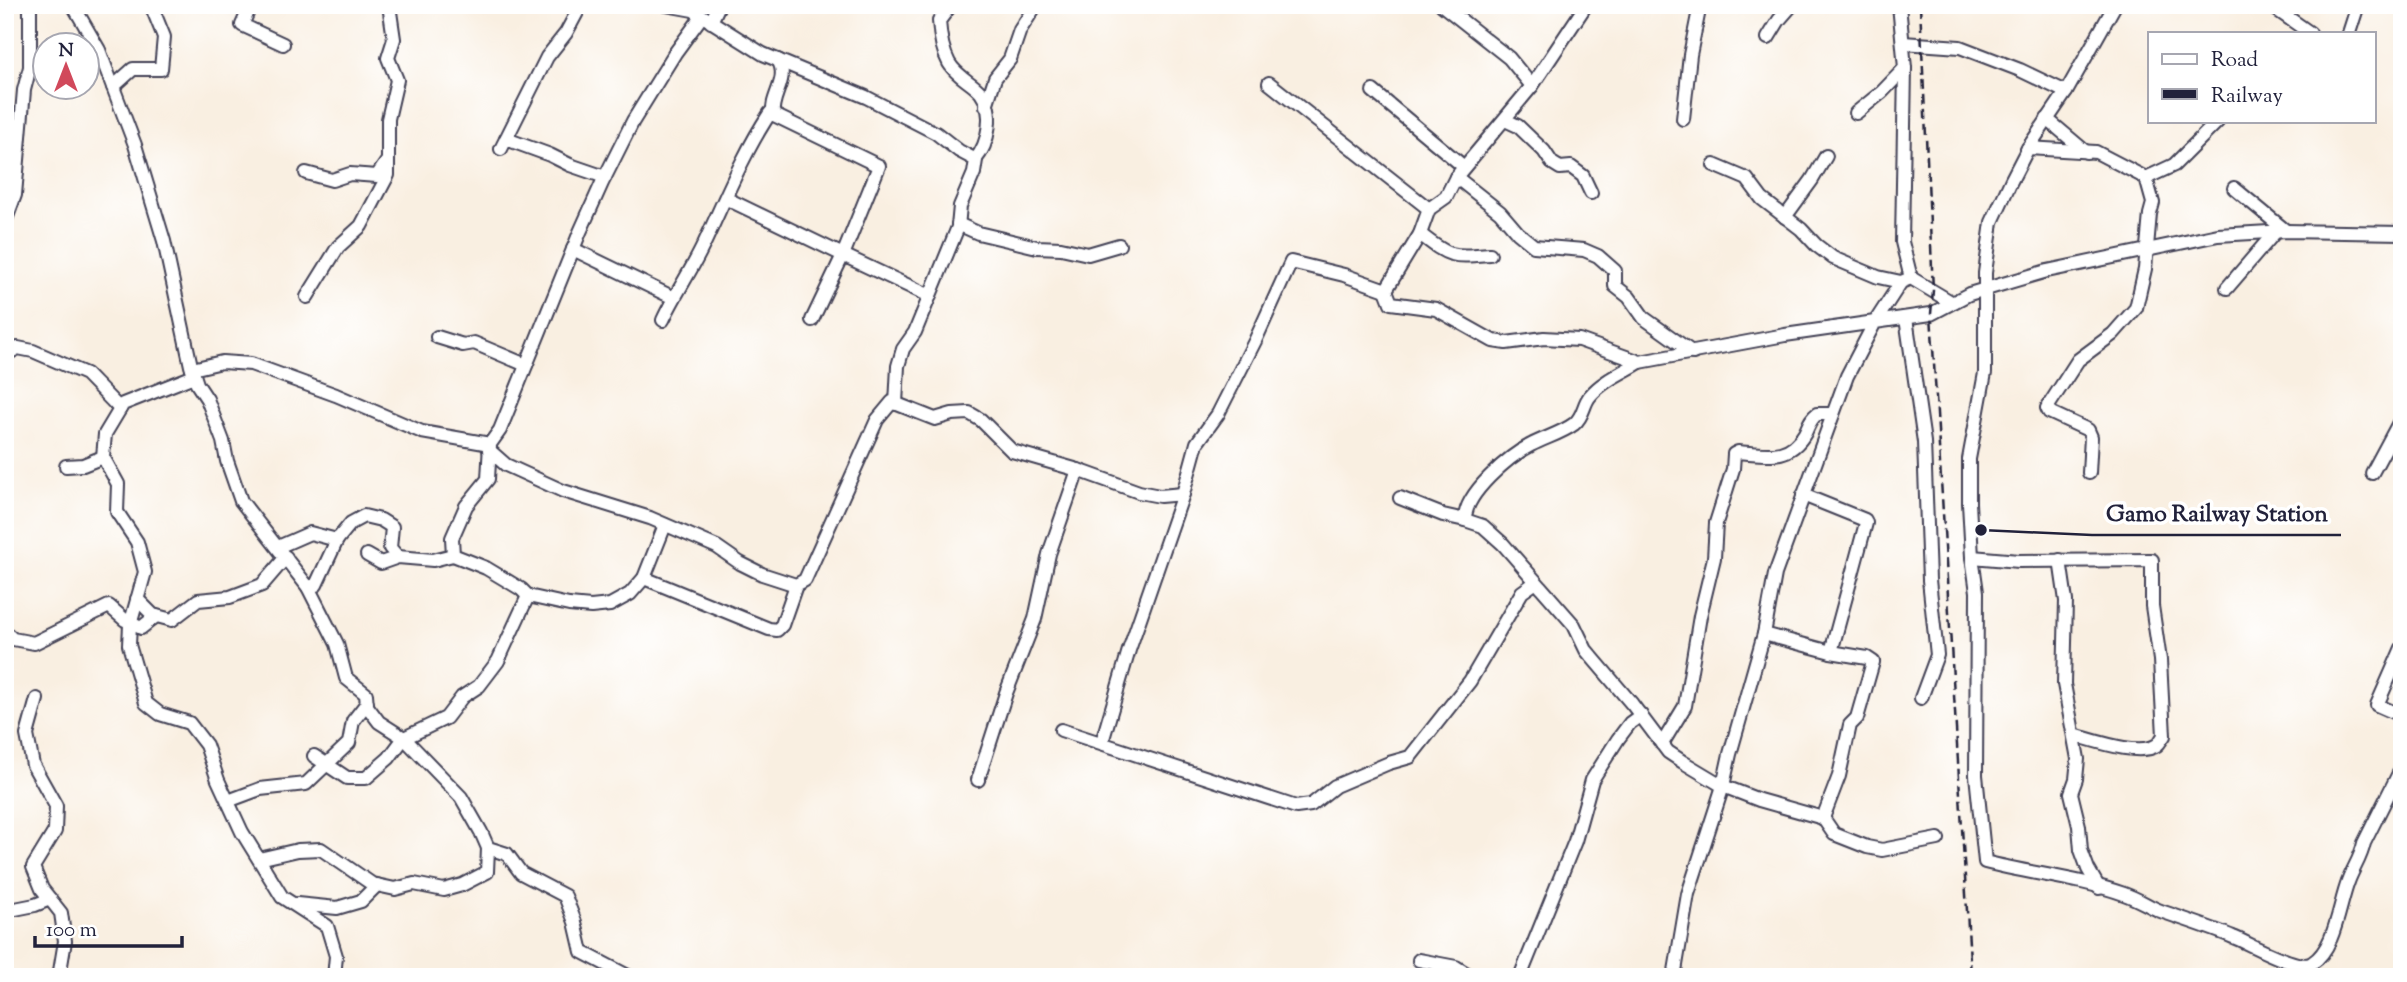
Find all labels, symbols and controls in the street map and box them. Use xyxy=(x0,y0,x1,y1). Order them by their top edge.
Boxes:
north arrow xyxy=(32,32,102,102)
legend xyxy=(2148,32,2376,122)
text: N xyxy=(58,38,74,65)
text: Road xyxy=(2211,46,2258,76)
text: Railway xyxy=(2211,82,2283,112)
callout: Gamo Railway Station xyxy=(2092,491,2341,535)
text: Gamo Railway Station xyxy=(2106,499,2328,532)
scale bar xyxy=(35,905,182,949)
text: 100 m xyxy=(46,916,97,946)

